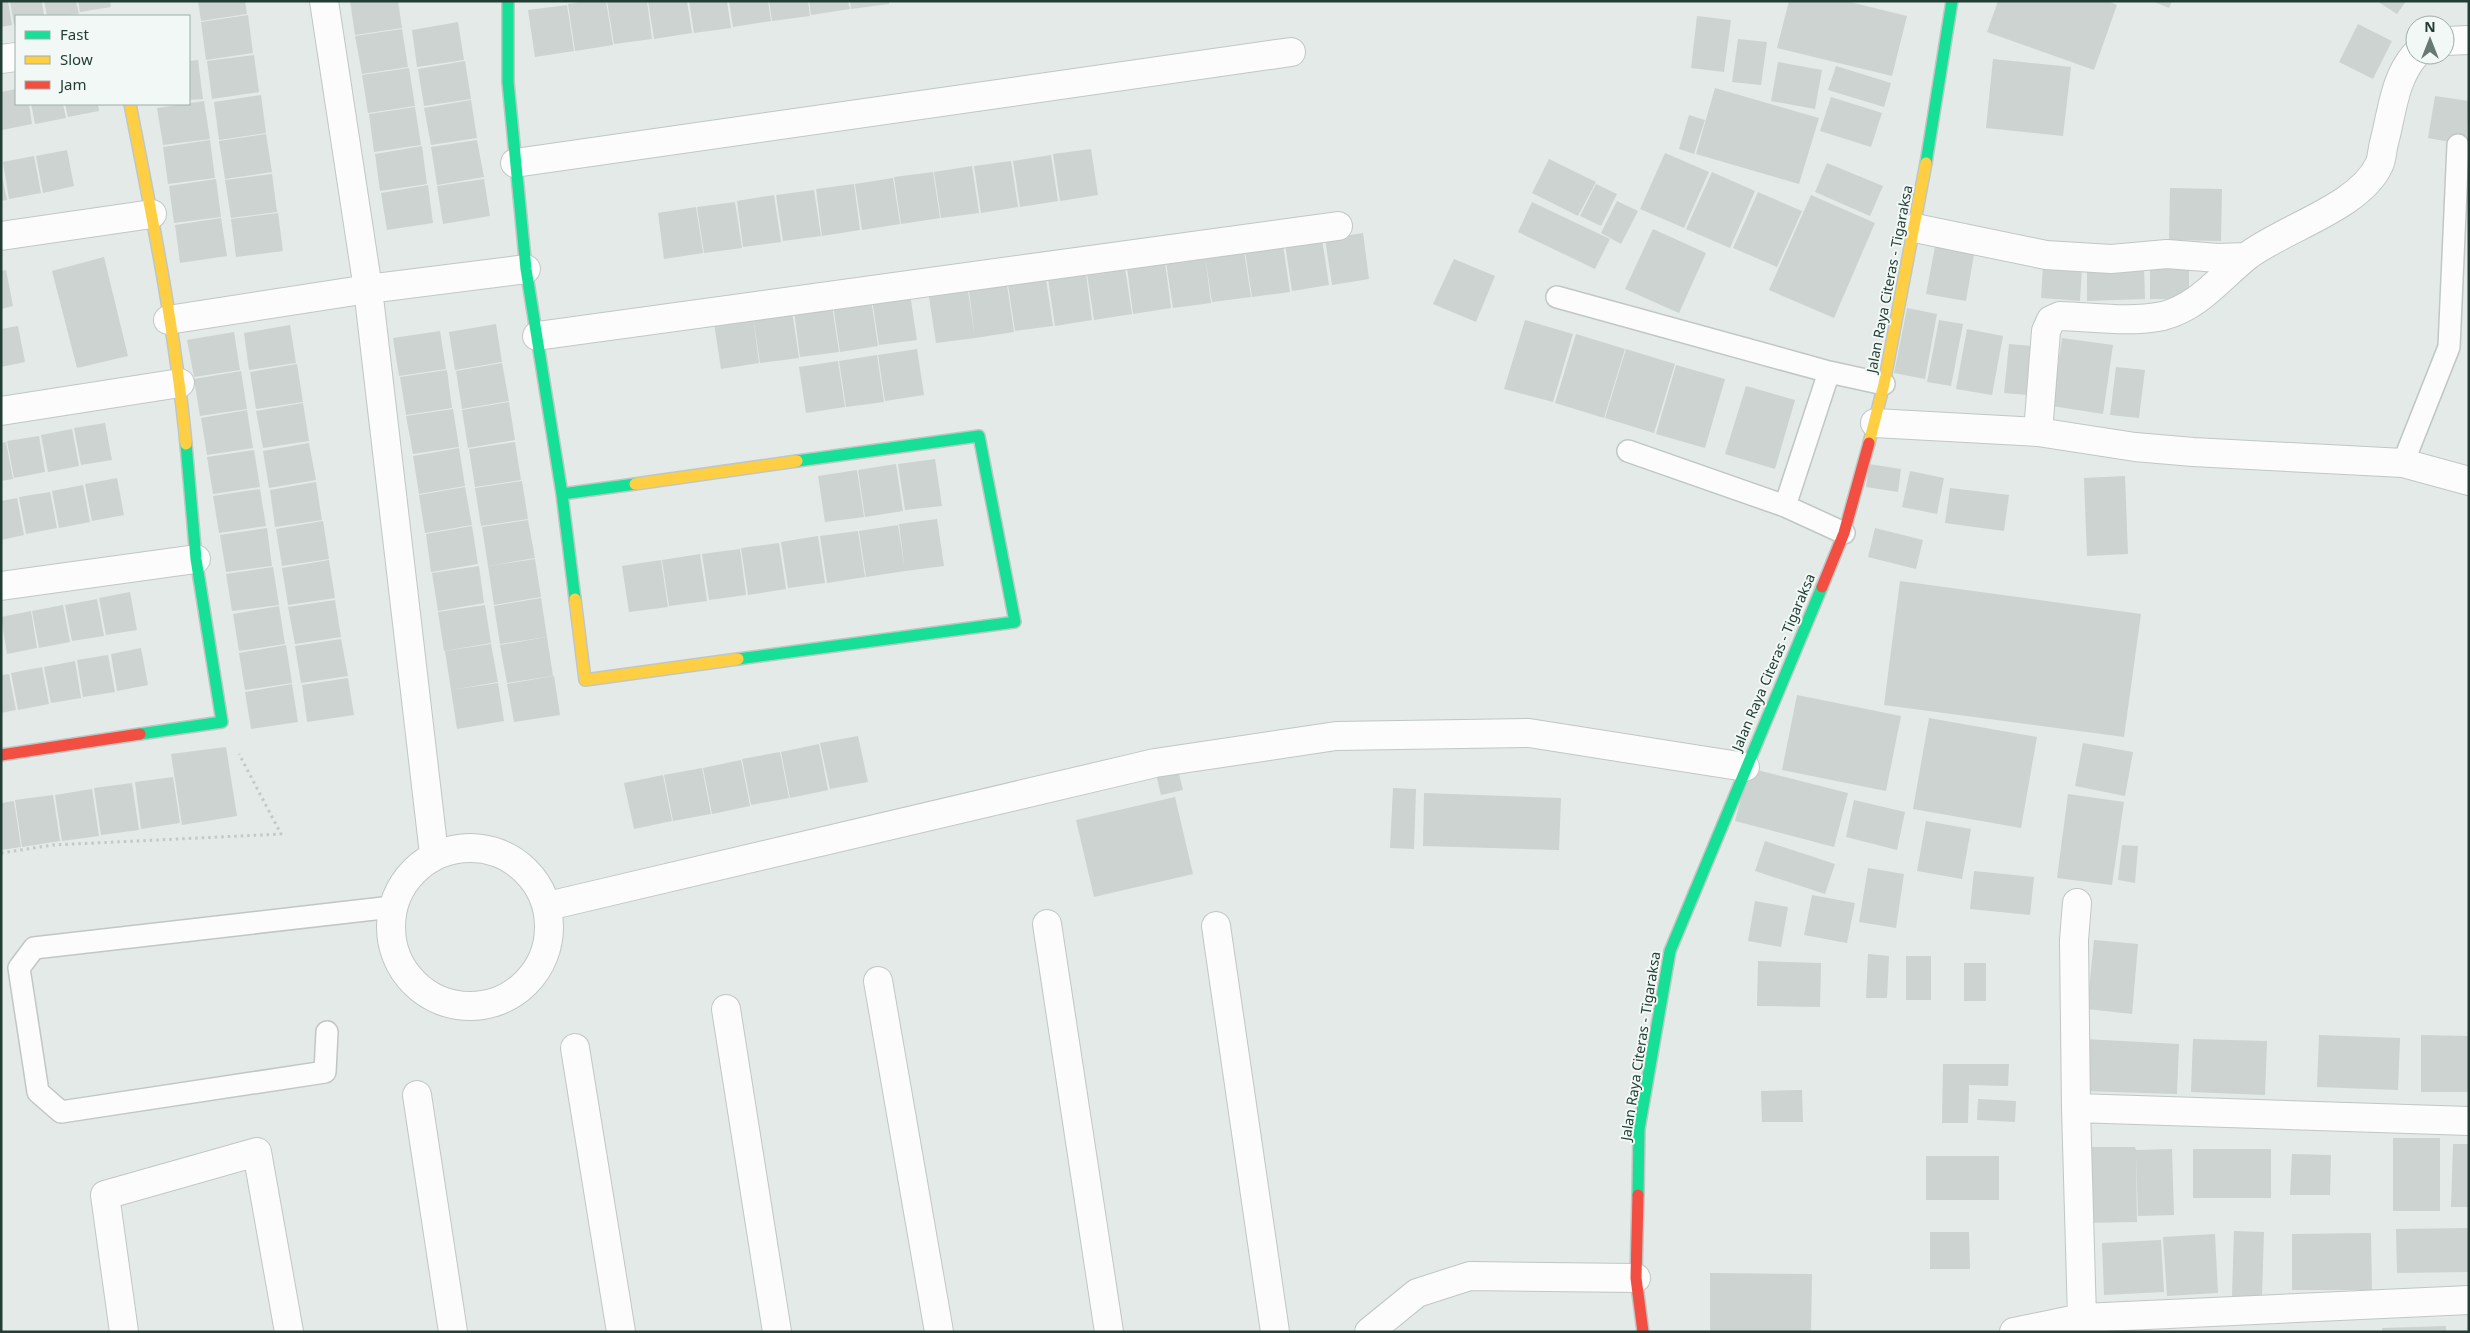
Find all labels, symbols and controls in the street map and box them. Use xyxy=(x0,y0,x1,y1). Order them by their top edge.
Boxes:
legend xyxy=(15,15,190,105)
north arrow xyxy=(2405,15,2455,65)
text: N xyxy=(2424,17,2436,36)
text: Fast xyxy=(60,24,89,44)
text: Slow xyxy=(60,49,93,69)
text: Jam xyxy=(58,74,87,94)
street label: Jalan Raya Citeras - Tigaraksa xyxy=(1861,183,1917,377)
street label: Jalan Raya Citeras - Tigaraksa xyxy=(1726,570,1819,756)
street label: Jalan Raya Citeras - Tigaraksa xyxy=(1615,950,1664,1144)

